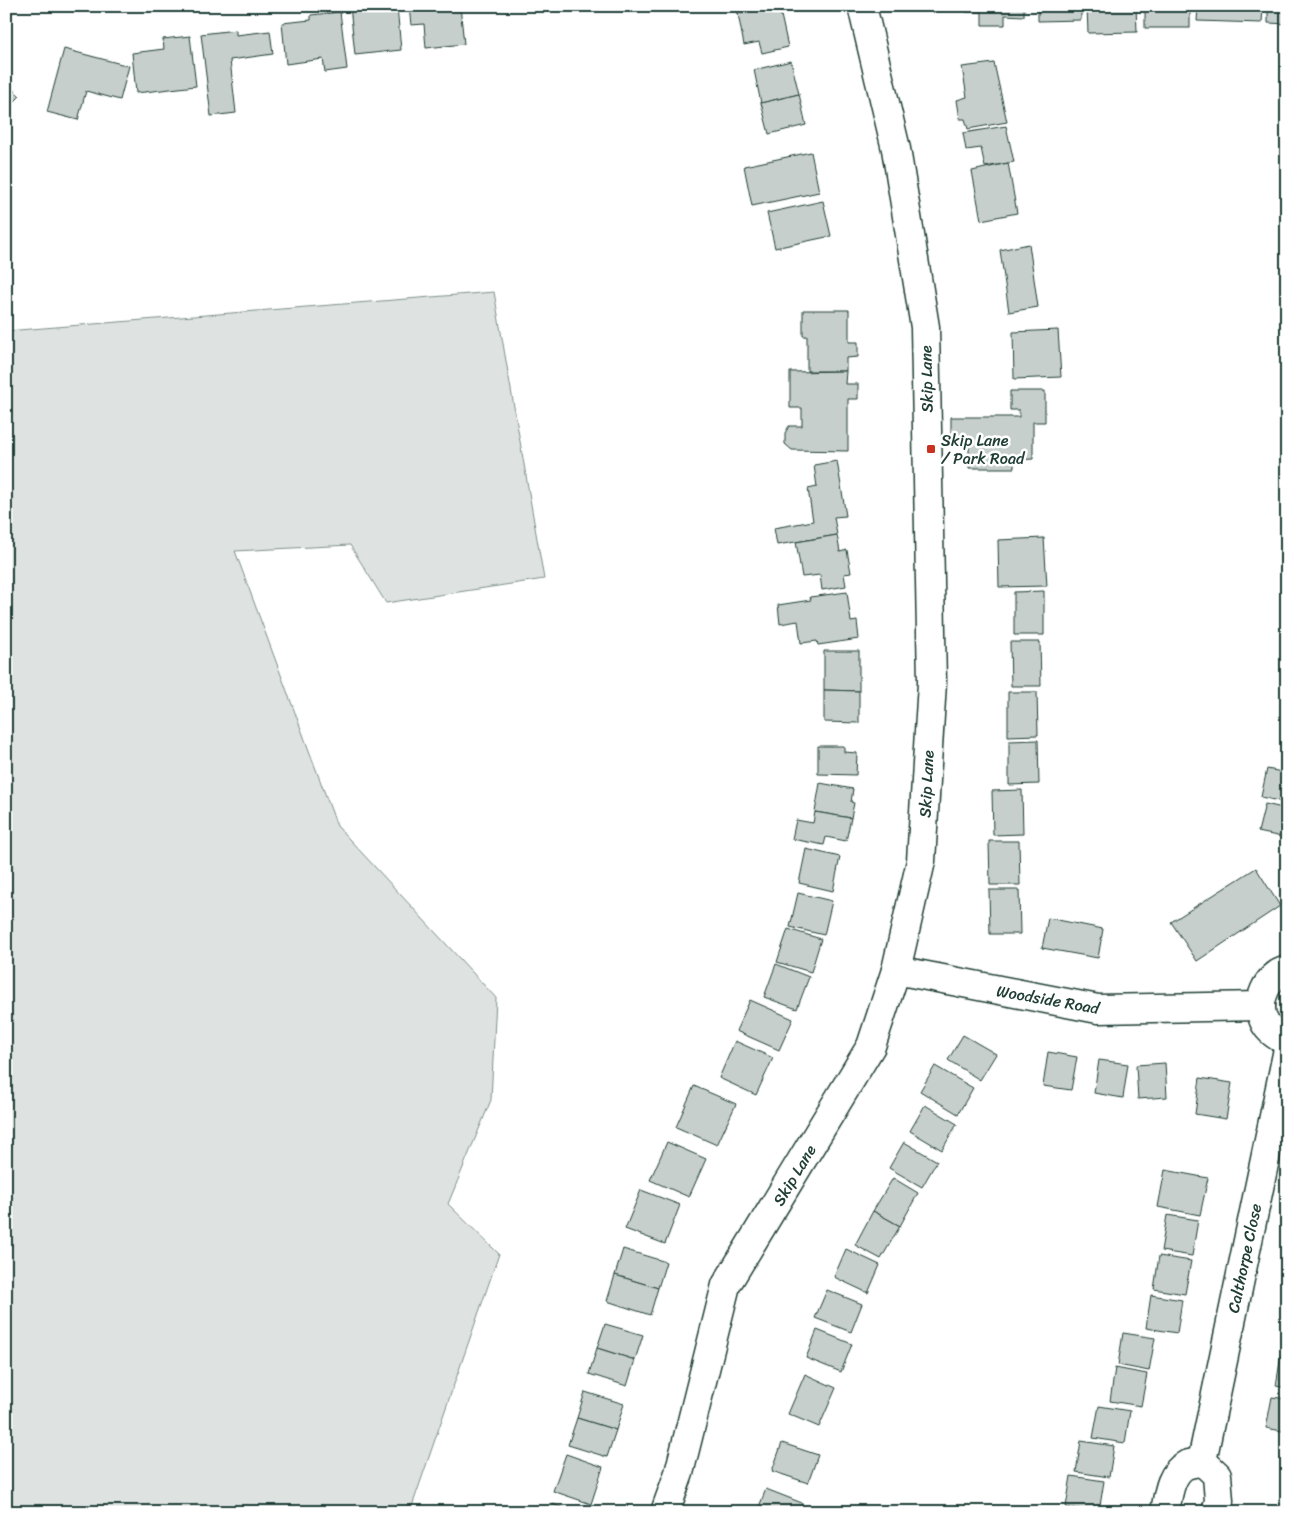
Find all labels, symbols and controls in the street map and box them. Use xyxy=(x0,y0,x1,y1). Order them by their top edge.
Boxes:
street label: Skip Lane xyxy=(911,345,942,413)
place label: Skip Lane / Park Road xyxy=(941,426,1026,473)
marker: Skip Lane / Park Road xyxy=(925,443,937,455)
street label: Skip Lane xyxy=(910,749,943,818)
street label: Woodside Road xyxy=(994,976,1103,1023)
street label: Skip Lane xyxy=(765,1139,824,1212)
street label: Calthorpe Close xyxy=(1219,1201,1270,1316)

